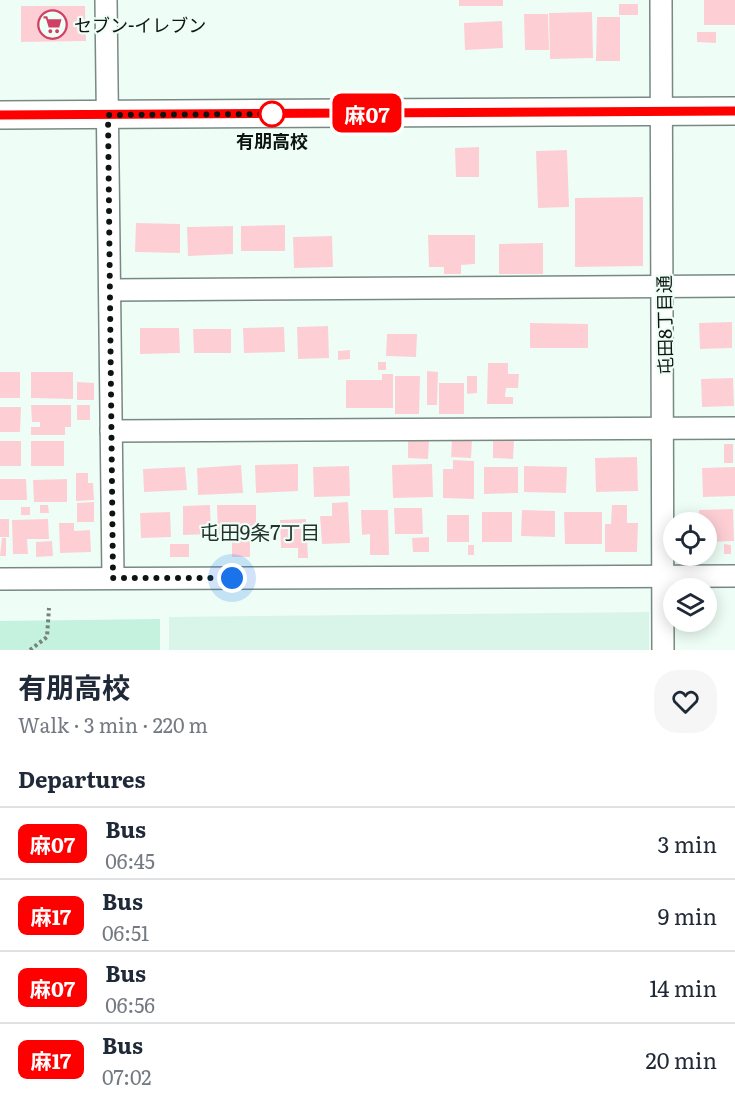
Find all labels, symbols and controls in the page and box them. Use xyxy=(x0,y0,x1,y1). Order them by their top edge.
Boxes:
supermarket icon: セブン-イレブン xyxy=(37,8,69,40)
place label: セブン-イレブン xyxy=(74,11,206,38)
line badge: 麻07 xyxy=(332,94,401,132)
text: 麻07 xyxy=(344,98,390,129)
marker: 有朋高校 xyxy=(259,101,285,127)
place label: 有朋高校 xyxy=(236,127,308,154)
street label: 屯田8丁目通 xyxy=(650,275,678,375)
map controls xyxy=(663,512,717,632)
button: locate xyxy=(663,512,717,566)
district label: 屯田9条7丁目 xyxy=(200,516,320,546)
your location xyxy=(217,563,247,593)
button: layers xyxy=(663,578,717,632)
text: 有朋高校 xyxy=(18,665,130,707)
button: heart xyxy=(654,670,717,733)
text: Walk · 3 min · 220 m xyxy=(18,709,208,739)
text: Departures xyxy=(18,762,145,795)
text: Bus xyxy=(105,812,146,845)
text: 3 min xyxy=(657,827,717,860)
text: 麻07 xyxy=(30,828,75,859)
text: 06:45 xyxy=(105,845,155,875)
text: Bus xyxy=(102,884,143,917)
text: 9 min xyxy=(658,899,717,932)
text: 麻17 xyxy=(31,900,71,931)
text: 06:51 xyxy=(102,917,149,947)
text: Bus xyxy=(105,956,146,989)
text: 14 min xyxy=(649,971,717,1004)
text: 麻07 xyxy=(30,972,75,1003)
text: 06:56 xyxy=(105,989,155,1019)
text: Bus xyxy=(102,1028,143,1061)
text: 20 min xyxy=(645,1043,717,1076)
text: 麻17 xyxy=(31,1044,71,1075)
text: 07:02 xyxy=(102,1061,151,1091)

